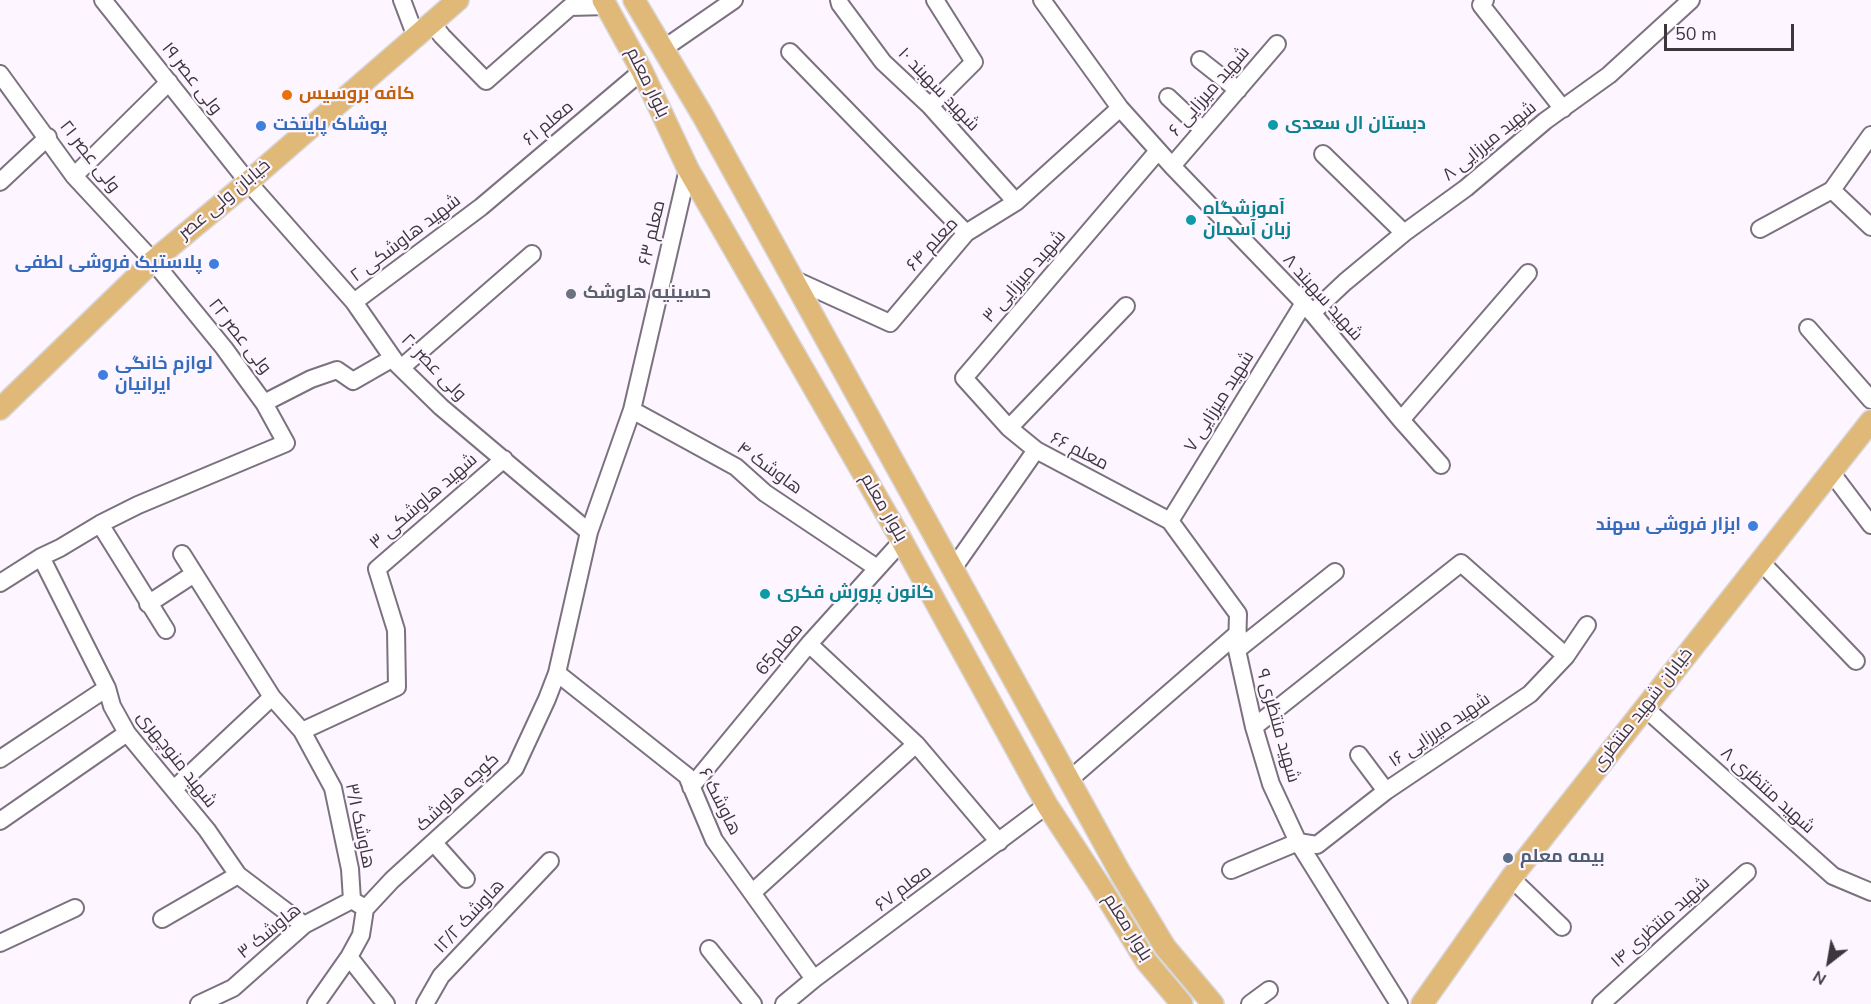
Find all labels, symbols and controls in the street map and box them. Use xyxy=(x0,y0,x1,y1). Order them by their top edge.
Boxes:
scale bar xyxy=(1667,12,1798,50)
text: 50 m xyxy=(1675,22,1717,46)
street label: ولی عصر ۱۹ xyxy=(156,39,226,119)
street label: شهید میرزایی ۶ xyxy=(1165,43,1255,141)
street label: بلوار معلم xyxy=(621,44,673,122)
street label: شهید سهبند ۱۰ xyxy=(893,44,983,136)
place label: کافه بروسیس xyxy=(299,84,415,106)
marker: کافه بروسیس xyxy=(280,88,294,102)
street label: معلم ۶۱ xyxy=(519,97,579,151)
street label: شهید میرزایی ۸ xyxy=(1439,98,1541,186)
place label: دبستان ال سعدی xyxy=(1285,114,1426,136)
place label: پوشاک پایتخت xyxy=(273,115,387,137)
street label: ولی عصر ۲۱ xyxy=(54,117,124,197)
marker: دبستان ال سعدی xyxy=(1266,118,1280,132)
marker: پوشاک پایتخت xyxy=(254,119,268,133)
street label: خیابان ولی عصر xyxy=(175,155,275,245)
street label: شهید هاوشکی ۲ xyxy=(347,190,465,288)
street label: معلم ۶۳ xyxy=(635,199,671,267)
place label: آموزشگاه زبان آسمان xyxy=(1203,199,1291,242)
marker: آموزشگاه زبان آسمان xyxy=(1184,213,1198,227)
street label: معلم ۶۴ xyxy=(903,214,963,276)
street label: شهید میرزایی ۳ xyxy=(979,226,1071,328)
street label: شهید سهبند ۸ xyxy=(1277,250,1367,346)
place label: پلاستیک فروشی لطفی xyxy=(15,253,202,275)
marker: پلاستیک فروشی لطفی xyxy=(207,257,221,271)
place label: حسینیه هاوشک xyxy=(583,283,711,305)
marker: حسینیه هاوشک xyxy=(564,287,578,301)
street label: ولی عصر ۲۲ xyxy=(203,295,275,379)
street label: ولی عصر ۲۰ xyxy=(396,330,470,406)
street label: شهید میرزایی ۷ xyxy=(1180,348,1260,456)
place label: لوازم خانگی ایرانیان xyxy=(115,354,213,397)
marker: لوازم خانگی ایرانیان xyxy=(96,368,110,382)
street label: معلم ۶۶ xyxy=(1046,428,1112,476)
street label: هاوشک ۴ xyxy=(732,438,806,500)
street label: شهید هاوشکی ۳ xyxy=(366,450,482,554)
street label: بلوار معلم xyxy=(855,470,911,546)
place label: ابزار فروشی سهند xyxy=(1596,515,1741,537)
marker: ابزار فروشی سهند xyxy=(1746,519,1760,533)
place label: کانون پرورش فکری xyxy=(777,583,934,605)
marker: کانون پرورش فکری xyxy=(758,587,772,601)
street label: معلم65 xyxy=(752,619,808,681)
street label: خیابان شهید منتظری xyxy=(1588,644,1698,776)
street label: شهید منتظری ۹ xyxy=(1250,667,1304,785)
street label: شهید میرزایی ۱۶ xyxy=(1385,689,1495,773)
street label: شهید منوچهری xyxy=(131,707,221,813)
street label: شهید منتظری ۸ xyxy=(1715,743,1819,839)
street label: کوچه هاوشک xyxy=(412,749,504,837)
street label: هاوشک ۶ xyxy=(693,765,745,839)
street label: هاوشک ۳/۱ xyxy=(339,781,379,871)
place label: بیمه معلم xyxy=(1520,847,1605,869)
marker: بیمه معلم xyxy=(1501,851,1515,865)
street label: معلم ۶۷ xyxy=(872,861,936,917)
street label: شهید منتظری ۱۴ xyxy=(1607,873,1715,973)
street label: هاوشک ۱۲/۲ xyxy=(430,876,510,958)
street label: بلوار معلم xyxy=(1098,890,1156,966)
street label: هاوشک ۳ xyxy=(234,900,306,964)
north arrow xyxy=(1799,932,1859,992)
text: N xyxy=(1809,965,1831,990)

